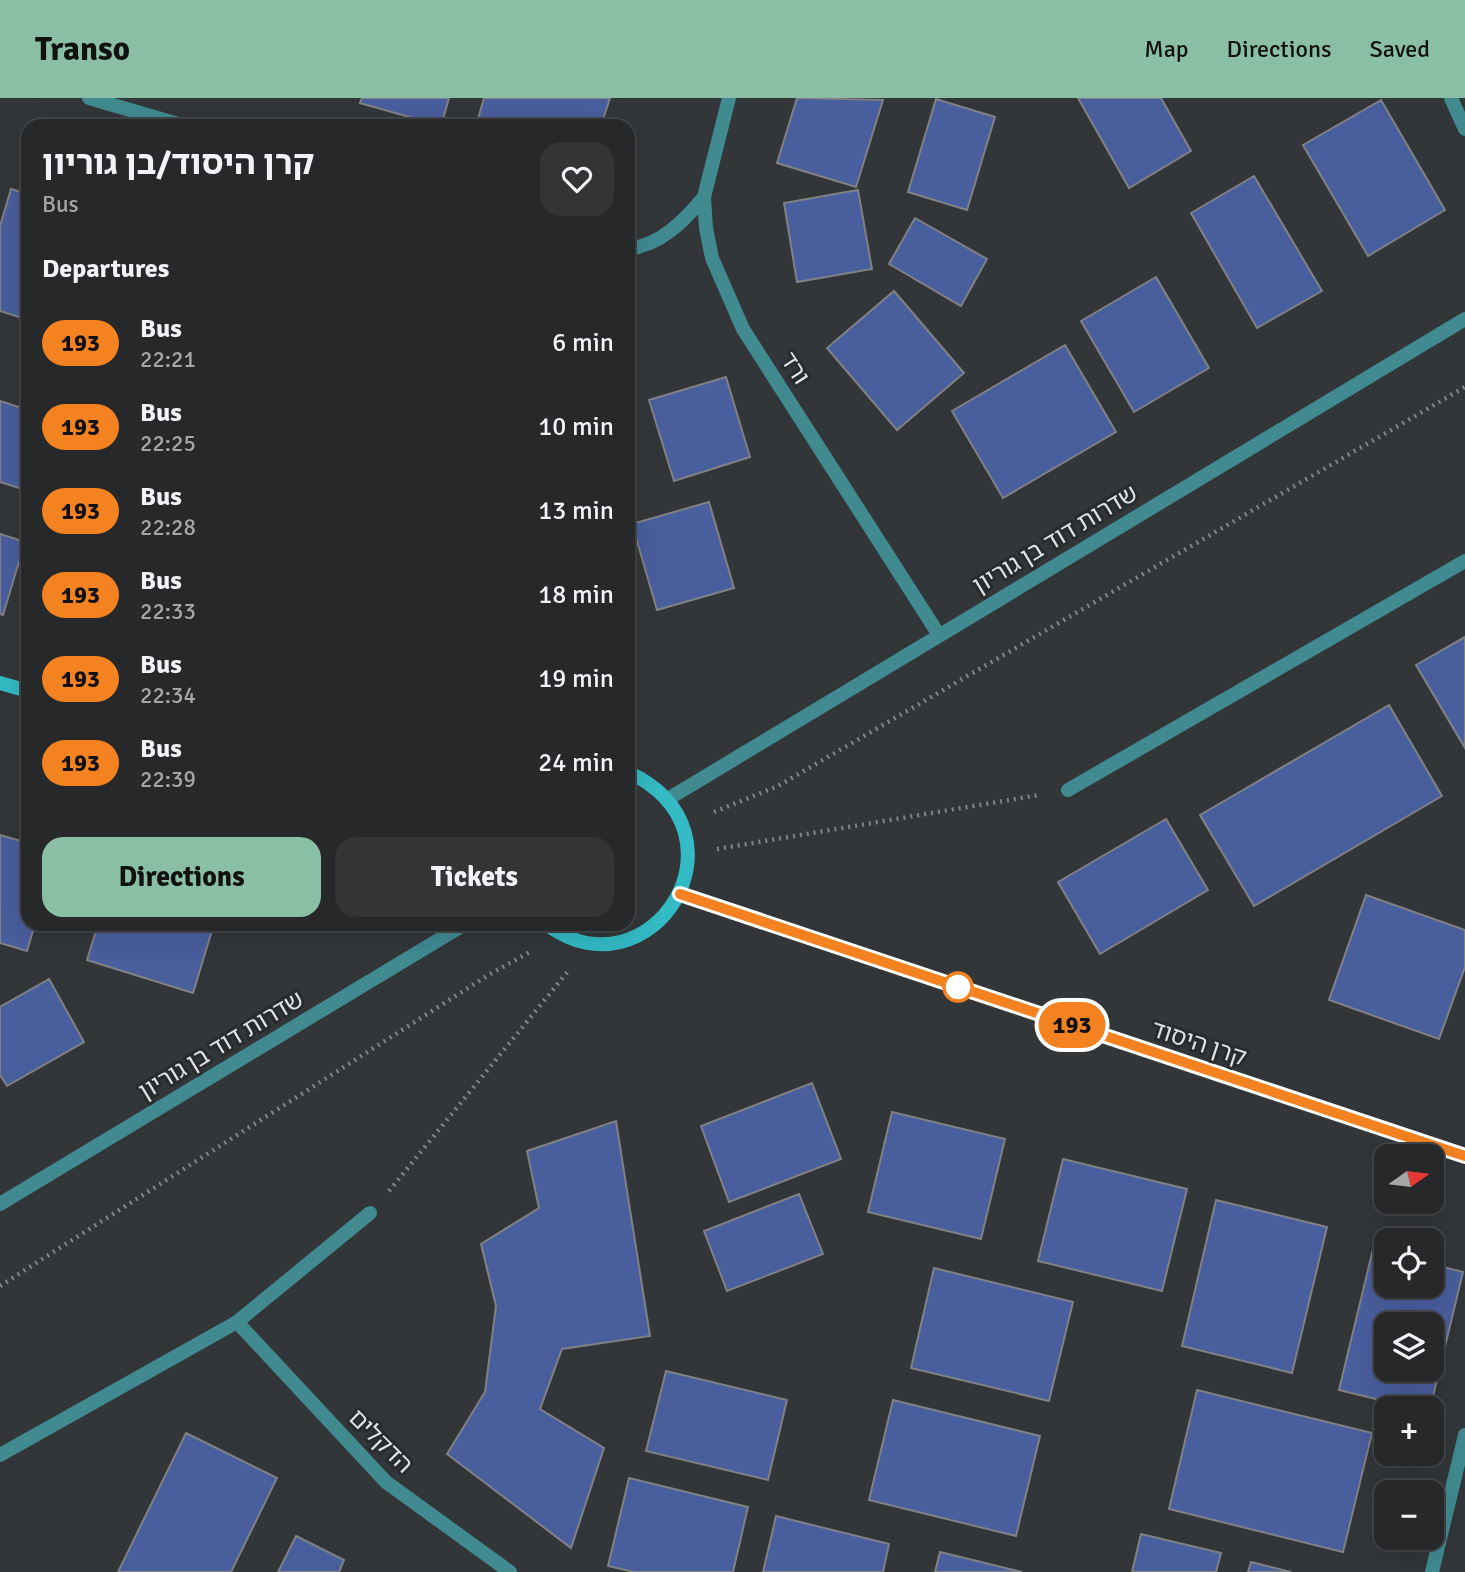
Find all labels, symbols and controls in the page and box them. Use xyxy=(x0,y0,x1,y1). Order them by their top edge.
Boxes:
text: Transo xyxy=(35,29,130,70)
text: Map xyxy=(1144,34,1189,64)
text: Directions xyxy=(1227,34,1332,64)
text: Saved xyxy=(1370,34,1430,64)
button: heart xyxy=(540,142,614,216)
text: קרן היסוד/בן גוריון xyxy=(42,143,314,184)
text: Bus xyxy=(42,190,79,219)
text: Departures xyxy=(42,253,169,285)
text: Bus xyxy=(140,313,182,345)
text: 6 min xyxy=(552,327,614,359)
text: 193 xyxy=(61,328,100,358)
text: 22:21 xyxy=(140,345,196,374)
street label: ורד xyxy=(774,346,816,390)
text: Bus xyxy=(140,397,182,429)
text: 10 min xyxy=(538,411,614,443)
text: 193 xyxy=(61,412,100,442)
text: 22:25 xyxy=(140,429,196,458)
street label: שדרות דוד בן גוריון xyxy=(967,478,1143,600)
text: Bus xyxy=(140,481,182,513)
text: 13 min xyxy=(538,495,614,527)
text: 193 xyxy=(61,496,100,526)
text: 22:28 xyxy=(140,513,196,542)
text: Bus xyxy=(140,565,182,597)
text: 18 min xyxy=(538,579,614,611)
text: 193 xyxy=(61,580,100,610)
text: 22:33 xyxy=(140,597,196,626)
text: Bus xyxy=(140,649,182,681)
text: 19 min xyxy=(538,663,614,695)
text: 193 xyxy=(61,664,100,694)
text: 22:34 xyxy=(140,681,196,710)
text: Bus xyxy=(140,733,182,765)
text: 24 min xyxy=(538,747,614,779)
text: 193 xyxy=(61,748,100,778)
text: 22:39 xyxy=(140,765,196,794)
button: Directions xyxy=(42,837,321,917)
button: Tickets xyxy=(335,837,614,917)
unlabelled marker xyxy=(943,972,973,1002)
street label: שדרות דוד בן גוריון xyxy=(133,984,309,1106)
line badge: 193 xyxy=(1032,1002,1112,1048)
text: 193 xyxy=(1053,1010,1091,1040)
street label: קרן היסוד xyxy=(1148,1014,1250,1072)
north arrow xyxy=(1374,1144,1444,1214)
map controls xyxy=(1374,1144,1444,1550)
button: locate xyxy=(1374,1228,1444,1298)
button: layers xyxy=(1374,1312,1444,1382)
button: + xyxy=(1374,1396,1444,1466)
street label: הדקלים xyxy=(343,1403,419,1479)
button: − xyxy=(1374,1480,1444,1550)

